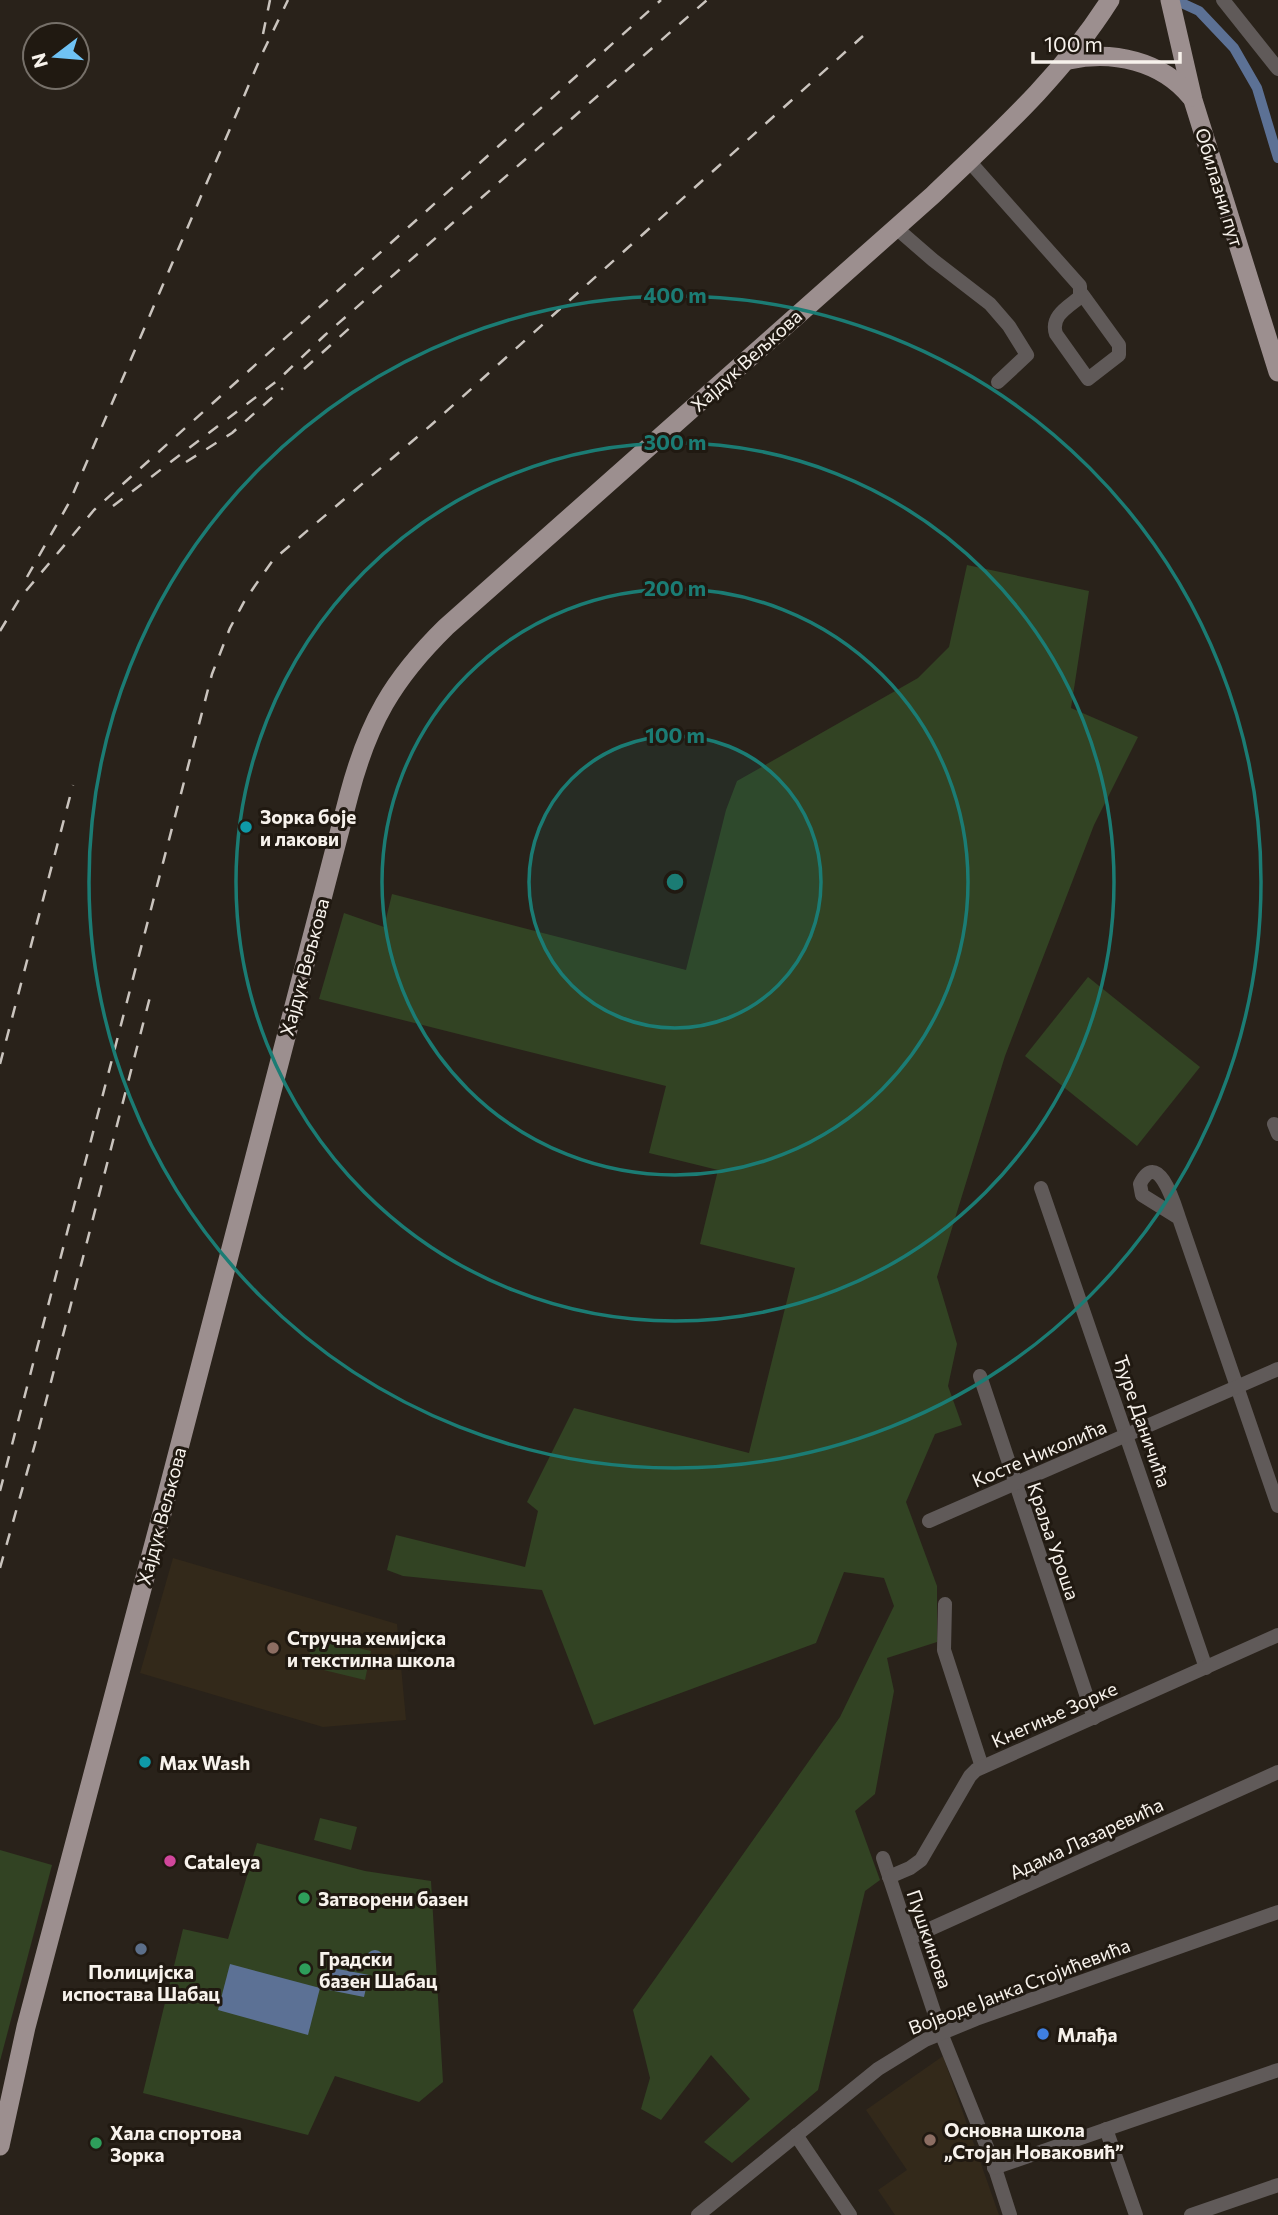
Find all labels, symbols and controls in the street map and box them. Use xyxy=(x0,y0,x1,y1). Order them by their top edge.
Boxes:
north arrow xyxy=(21,21,91,91)
scale bar xyxy=(1033,21,1180,65)
text: 100 m xyxy=(1044,31,1103,56)
text: N xyxy=(26,51,52,71)
street label: Обилазни пут xyxy=(1191,125,1249,249)
text: 400 m xyxy=(643,282,707,307)
street label: Хајдук Вељкова xyxy=(686,304,806,416)
text: 300 m xyxy=(644,429,706,454)
text: 200 m xyxy=(644,575,706,600)
text: 100 m xyxy=(645,722,705,747)
place label: Зорка боје и лакови xyxy=(260,805,356,850)
marker: Зорка боје и лакови xyxy=(238,819,254,835)
centre of rings xyxy=(663,870,687,894)
street label: Хајдук Вељкова xyxy=(275,896,333,1038)
street label: Ђуре Даничића xyxy=(1110,1352,1176,1490)
street label: Косте Николића xyxy=(968,1414,1110,1492)
street label: Хајдук Вељкова xyxy=(132,1445,190,1587)
street label: Краља Уроша xyxy=(1023,1479,1085,1603)
place label: Стручна хемијска и текстилна школа xyxy=(287,1626,455,1671)
marker: Стручна хемијска и текстилна школа xyxy=(265,1640,281,1656)
street label: Кнегиње Зорке xyxy=(987,1676,1121,1752)
place label: Max Wash xyxy=(159,1751,250,1774)
marker: Max Wash xyxy=(137,1754,153,1770)
street label: Адама Лазаревића xyxy=(1005,1792,1167,1884)
place label: Cataleya xyxy=(184,1850,260,1873)
marker: Cataleya xyxy=(162,1853,178,1869)
place label: Затворени базен xyxy=(318,1887,469,1910)
street label: Пушкинова xyxy=(902,1887,958,1991)
marker: Затворени базен xyxy=(296,1890,312,1906)
street label: Војводе Јанка Стојићевића xyxy=(905,1933,1133,2039)
marker: Полицијска испостава Шабац xyxy=(133,1941,149,1957)
place label: Градски базен Шабац xyxy=(319,1947,438,1992)
place label: Полицијска испостава Шабац xyxy=(62,1960,220,2005)
marker: Градски базен Шабац xyxy=(297,1961,313,1977)
place label: Млађа xyxy=(1057,2023,1117,2046)
marker: Млађа xyxy=(1035,2026,1051,2042)
place label: Основна школа „Стојан Новаковић” xyxy=(944,2118,1124,2163)
place label: Хала спортова Зорка xyxy=(110,2121,242,2166)
marker: Основна школа „Стојан Новаковић” xyxy=(922,2132,938,2148)
marker: Хала спортова Зорка xyxy=(88,2135,104,2151)

